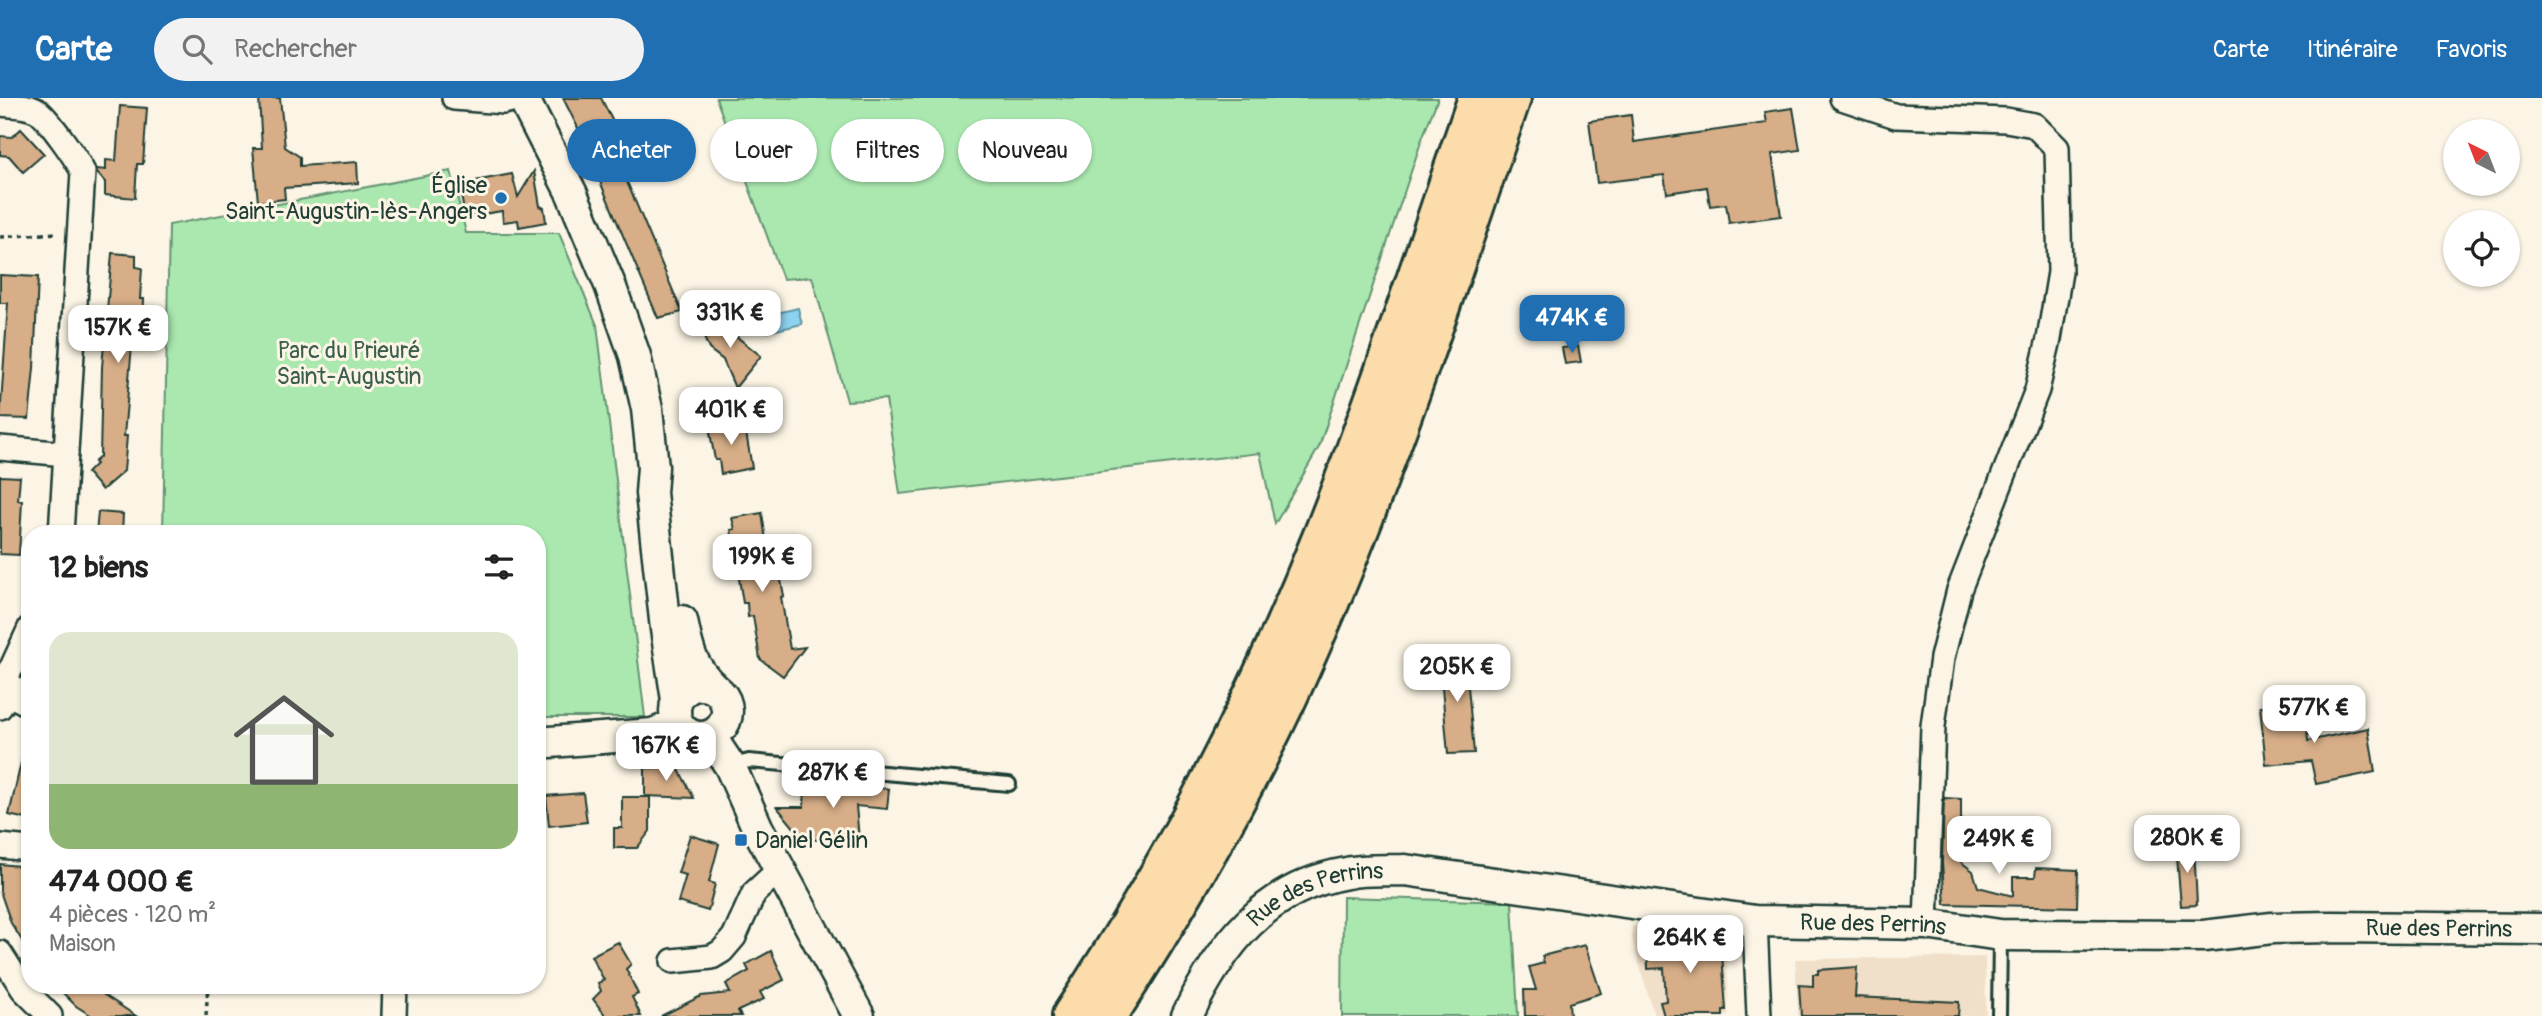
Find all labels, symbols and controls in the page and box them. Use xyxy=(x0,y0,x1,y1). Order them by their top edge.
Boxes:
search box xyxy=(154,18,644,81)
text: Carte xyxy=(35,29,112,70)
icon: search xyxy=(178,30,216,68)
text: Rechercher xyxy=(234,33,357,65)
text: Carte xyxy=(2213,35,2269,64)
text: Itinéraire xyxy=(2307,35,2398,64)
text: Favoris xyxy=(2436,35,2507,64)
chip: Acheter xyxy=(567,119,696,182)
chip: Louer xyxy=(710,119,817,182)
chip: Filtres xyxy=(831,119,944,182)
chip: Nouveau xyxy=(958,119,1092,182)
north arrow xyxy=(2443,119,2520,196)
map controls xyxy=(2443,119,2520,287)
place label: Église Saint-Augustin-lès-Angers xyxy=(225,171,488,226)
marker: Église Saint-Augustin-lès-Angers xyxy=(493,190,509,206)
button: locate xyxy=(2443,210,2520,287)
pin: 331K € xyxy=(673,290,787,350)
pin: 474K € xyxy=(1515,296,1629,355)
text: 331K € xyxy=(696,298,764,327)
text: 474K € xyxy=(1536,303,1608,332)
pin: 157K € xyxy=(61,306,175,365)
text: 157K € xyxy=(84,313,152,342)
park label: Parc du Prieuré Saint-Augustin xyxy=(277,336,421,391)
pin: 401K € xyxy=(674,388,788,447)
text: 401K € xyxy=(695,395,767,424)
pin: 199K € xyxy=(705,534,819,594)
text: 199K € xyxy=(729,542,795,571)
icon: filters xyxy=(480,548,518,586)
text: 12 biens xyxy=(49,549,148,586)
pin: 205K € xyxy=(1400,644,1514,704)
text: 205K € xyxy=(1419,652,1495,681)
icon: home xyxy=(221,677,347,803)
pin: 577K € xyxy=(2257,686,2371,745)
text: 577K € xyxy=(2279,693,2349,722)
pin: 167K € xyxy=(609,724,723,783)
text: 167K € xyxy=(632,731,700,760)
pin: 287K € xyxy=(776,750,890,810)
text: 287K € xyxy=(798,758,868,787)
pin: 249K € xyxy=(1942,816,2056,876)
pin: 280K € xyxy=(2130,816,2244,875)
text: 280K € xyxy=(2150,823,2224,852)
text: 249K € xyxy=(1963,824,2035,853)
place label: Daniel Gélin xyxy=(755,826,868,855)
marker: Daniel Gélin xyxy=(733,832,749,848)
street label: Rue des Perrins xyxy=(1241,856,1383,933)
text: 474 000 € xyxy=(49,863,194,900)
text: 4 pièces · 120 m² xyxy=(49,900,216,929)
street label: Rue des Perrins xyxy=(1800,908,1948,942)
street label: Rue des Perrins xyxy=(2365,913,2512,944)
pin: 264K € xyxy=(1633,916,1747,975)
text: 264K € xyxy=(1653,923,1727,952)
text: Maison xyxy=(49,929,116,958)

